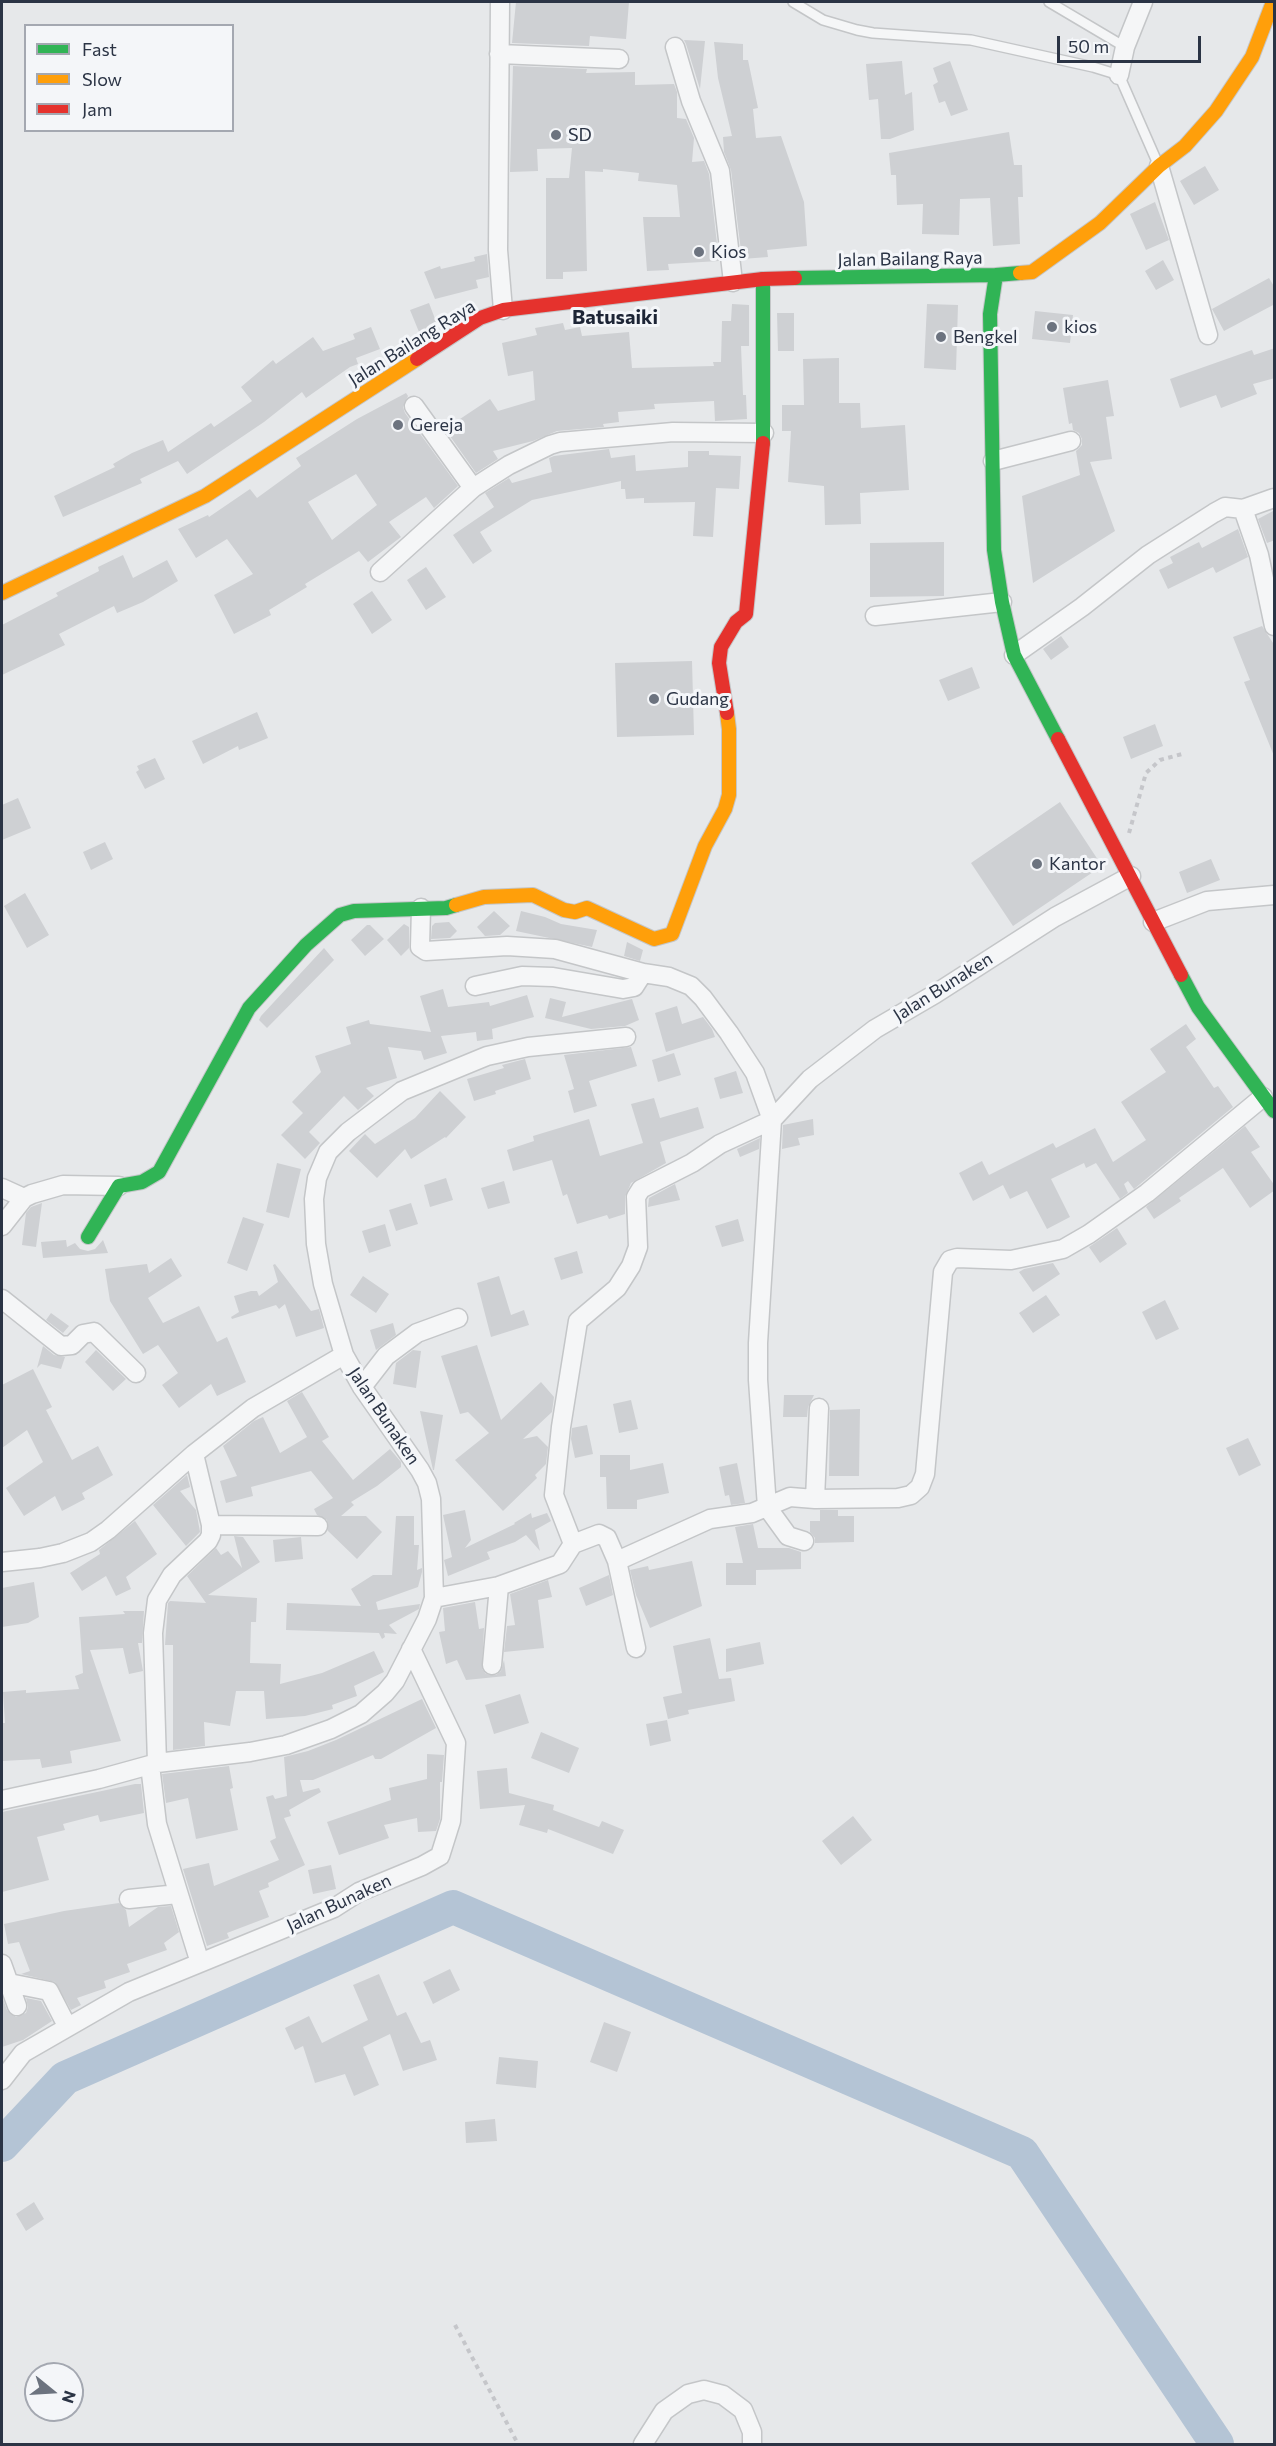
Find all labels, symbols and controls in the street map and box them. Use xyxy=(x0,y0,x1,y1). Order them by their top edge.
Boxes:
legend xyxy=(24,24,234,132)
scale bar xyxy=(1060,24,1204,62)
text: 50 m xyxy=(1068,35,1109,57)
text: Fast xyxy=(82,38,117,60)
text: Slow xyxy=(82,68,122,90)
text: Jam xyxy=(82,98,112,120)
place label: SD xyxy=(568,124,592,146)
marker: SD xyxy=(549,128,563,142)
place label: Kios xyxy=(711,241,746,263)
marker: Kios xyxy=(692,245,706,259)
street label: Jalan Bailang Raya xyxy=(837,247,983,271)
street label: Jalan Bailang Raya xyxy=(345,295,479,391)
district label: Batusaiki xyxy=(572,305,658,329)
place label: kios xyxy=(1064,316,1097,338)
marker: kios xyxy=(1045,320,1059,334)
place label: Bengkel xyxy=(953,326,1018,348)
marker: Bengkel xyxy=(934,330,948,344)
place label: Gereja xyxy=(410,414,463,436)
marker: Gereja xyxy=(391,418,405,432)
place label: Gudang xyxy=(666,688,729,710)
marker: Gudang xyxy=(647,692,661,706)
place label: Kantor xyxy=(1049,853,1106,875)
marker: Kantor xyxy=(1030,857,1044,871)
street label: Jalan Bunaken xyxy=(889,948,997,1026)
street label: Jalan Bunaken xyxy=(343,1363,425,1469)
street label: Jalan Bunaken xyxy=(283,1869,395,1937)
north arrow xyxy=(24,2362,84,2422)
text: N xyxy=(59,2388,81,2406)

